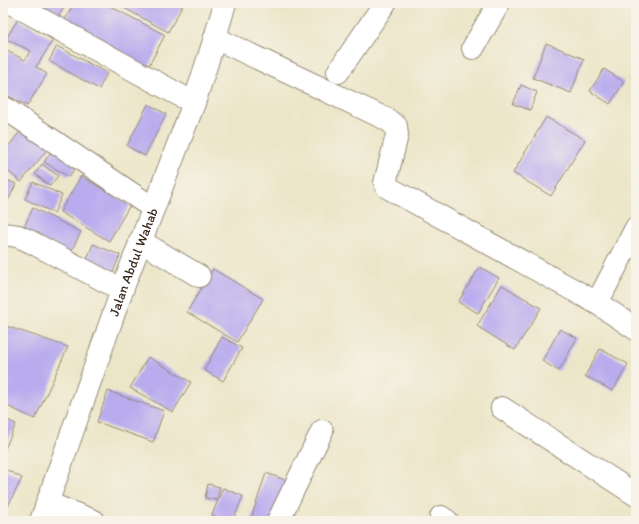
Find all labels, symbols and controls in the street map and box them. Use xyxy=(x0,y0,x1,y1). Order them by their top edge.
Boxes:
street label: Jalan Abdul Wahab xyxy=(105,205,161,318)

